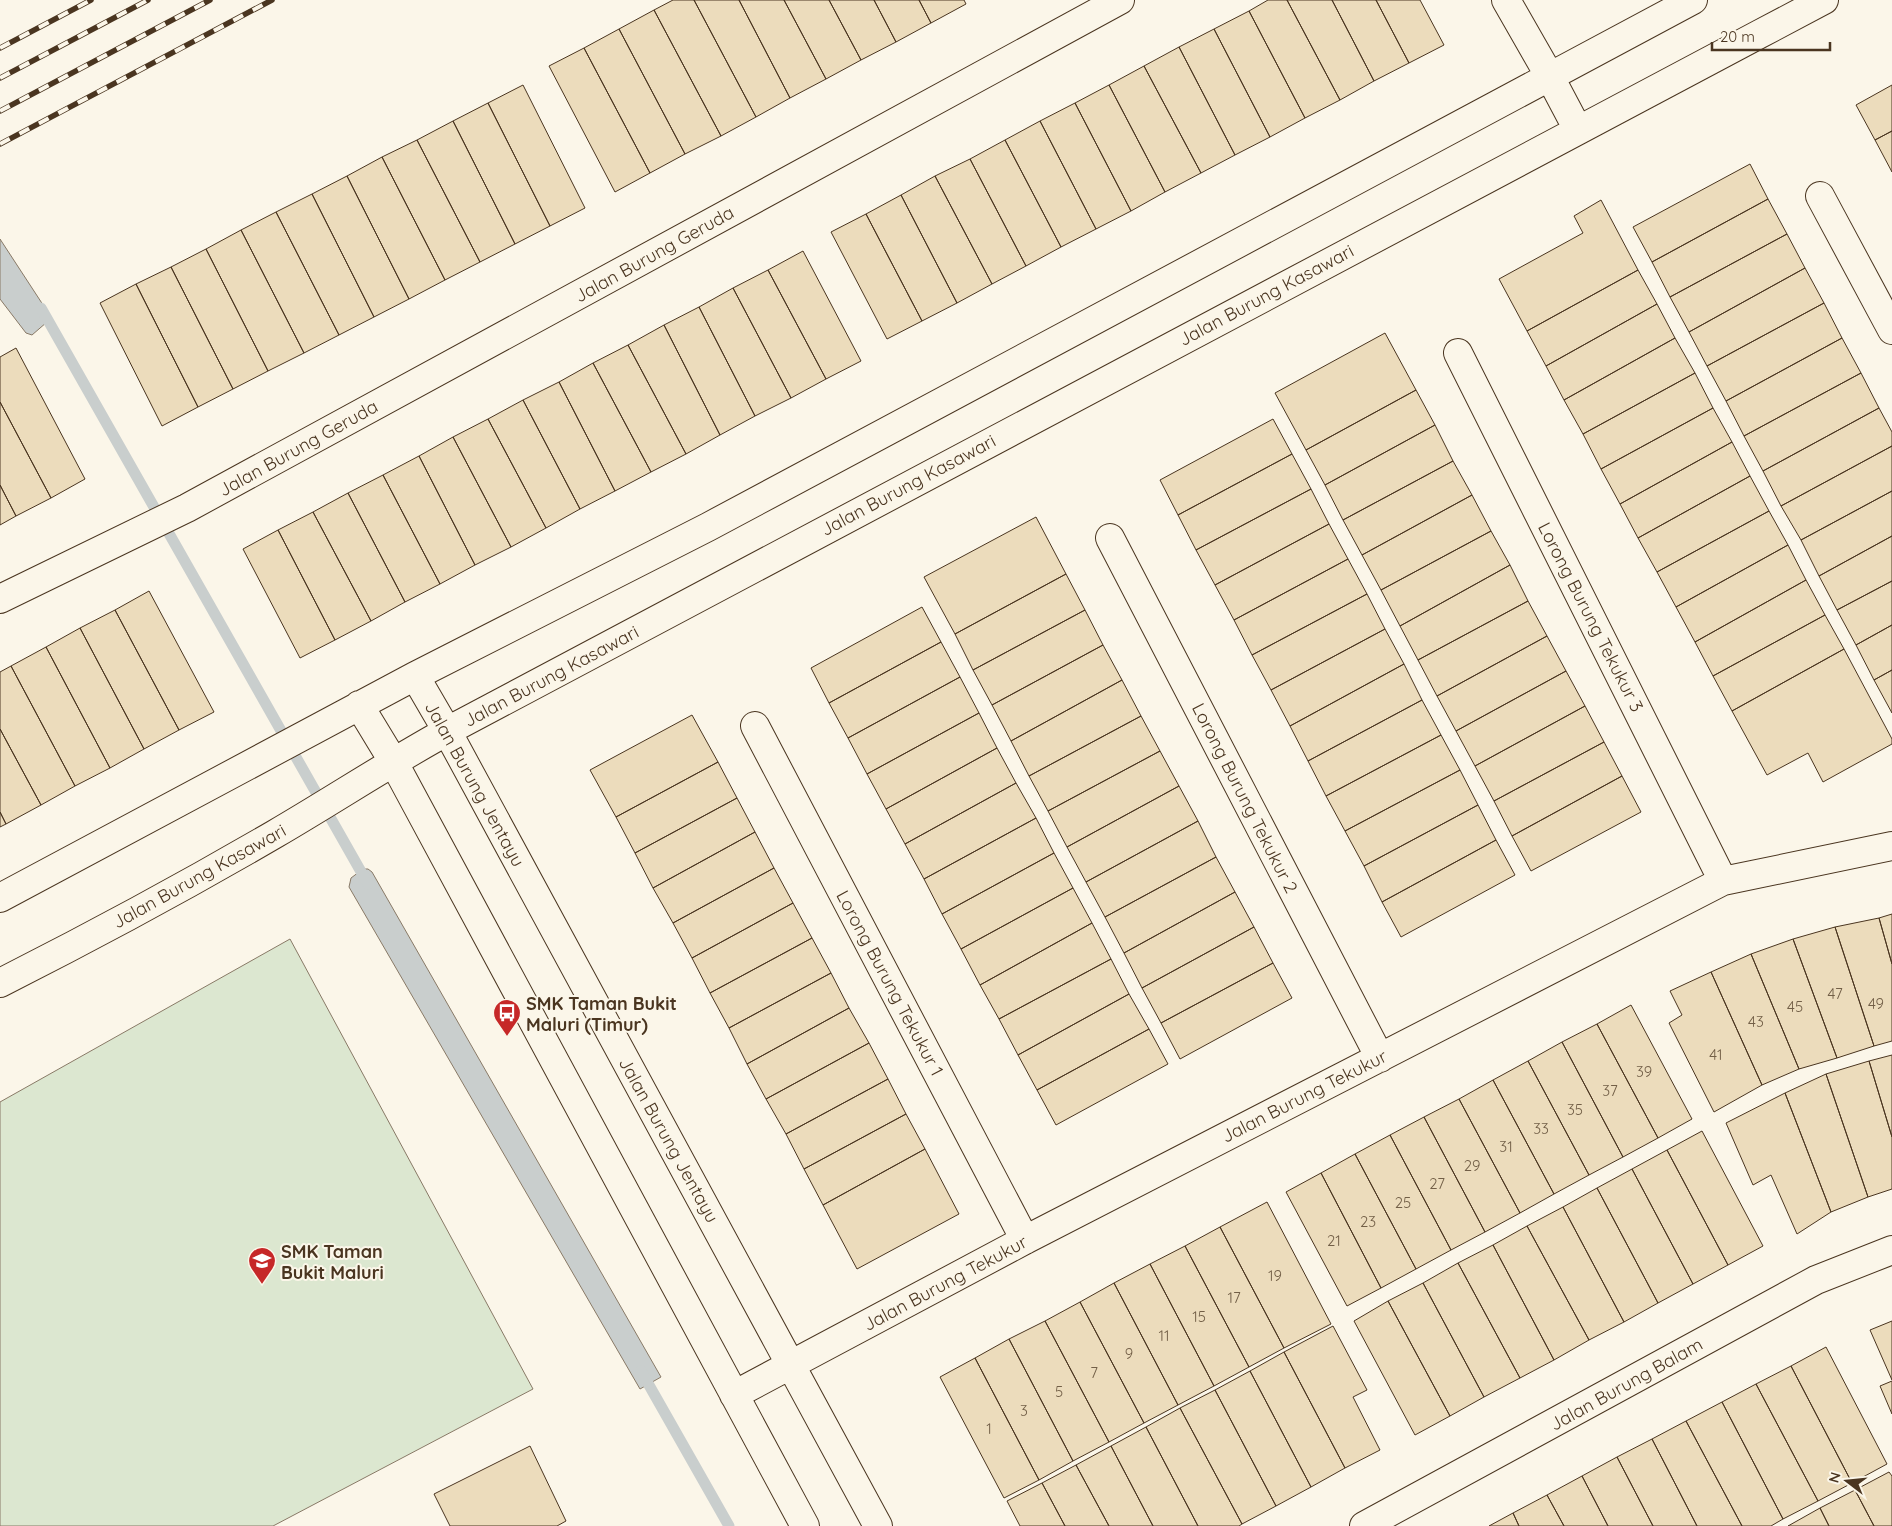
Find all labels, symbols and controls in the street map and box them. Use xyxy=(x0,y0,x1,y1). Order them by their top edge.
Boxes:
scale bar xyxy=(1712,20,1830,52)
text: 20 m xyxy=(1720,27,1755,46)
street label: Jalan Burung Geruda xyxy=(570,201,738,307)
street label: Jalan Burung Kasawari xyxy=(1175,239,1357,351)
street label: Jalan Burung Geruda xyxy=(214,395,382,501)
street label: Jalan Burung Kasawari xyxy=(817,429,999,541)
street label: Lorong Burung Tekukur 3 xyxy=(1533,518,1649,716)
street label: Jalan Burung Kasawari xyxy=(460,620,642,732)
street label: Jalan Burung Jentayu xyxy=(420,697,530,871)
street label: Lorong Burung Tekukur 2 xyxy=(1187,699,1303,897)
street label: Jalan Burung Kasawari xyxy=(108,819,290,933)
street label: Lorong Burung Tekukur 1 xyxy=(831,886,949,1080)
house number: 47 xyxy=(1827,984,1843,1003)
place label: SMK Taman Bukit Maluri (Timur) xyxy=(526,992,677,1036)
house number: 49 xyxy=(1868,994,1884,1013)
house number: 45 xyxy=(1787,997,1803,1016)
bus stop icon: SMK Taman Bukit Maluri (Timur) xyxy=(492,998,522,1037)
house number: 43 xyxy=(1748,1012,1764,1031)
street label: Jalan Burung Tekukur xyxy=(1217,1044,1391,1148)
house number: 41 xyxy=(1709,1045,1723,1064)
street label: Jalan Burung Jentayu xyxy=(614,1053,724,1227)
house number: 39 xyxy=(1636,1062,1652,1081)
house number: 37 xyxy=(1602,1081,1618,1100)
house number: 35 xyxy=(1567,1100,1583,1119)
house number: 33 xyxy=(1533,1119,1549,1138)
house number: 31 xyxy=(1499,1137,1513,1156)
house number: 29 xyxy=(1464,1156,1480,1175)
house number: 27 xyxy=(1429,1174,1445,1193)
house number: 25 xyxy=(1395,1193,1411,1212)
house number: 23 xyxy=(1360,1212,1376,1231)
street label: Jalan Burung Tekukur xyxy=(859,1230,1031,1336)
house number: 21 xyxy=(1327,1231,1341,1250)
place label: SMK Taman Bukit Maluri xyxy=(281,1240,384,1284)
school or university icon: SMK Taman Bukit Maluri xyxy=(247,1246,277,1285)
house number: 19 xyxy=(1268,1266,1282,1285)
house number: 17 xyxy=(1227,1288,1241,1307)
house number: 15 xyxy=(1192,1307,1206,1326)
house number: 11 xyxy=(1158,1326,1170,1345)
street label: Jalan Burung Balam xyxy=(1545,1332,1707,1436)
house number: 9 xyxy=(1125,1344,1133,1363)
house number: 7 xyxy=(1090,1363,1098,1382)
house number: 5 xyxy=(1055,1382,1063,1401)
house number: 3 xyxy=(1020,1401,1028,1420)
house number: 1 xyxy=(986,1419,992,1438)
north arrow xyxy=(1822,1456,1872,1506)
text: N xyxy=(1824,1470,1845,1485)

